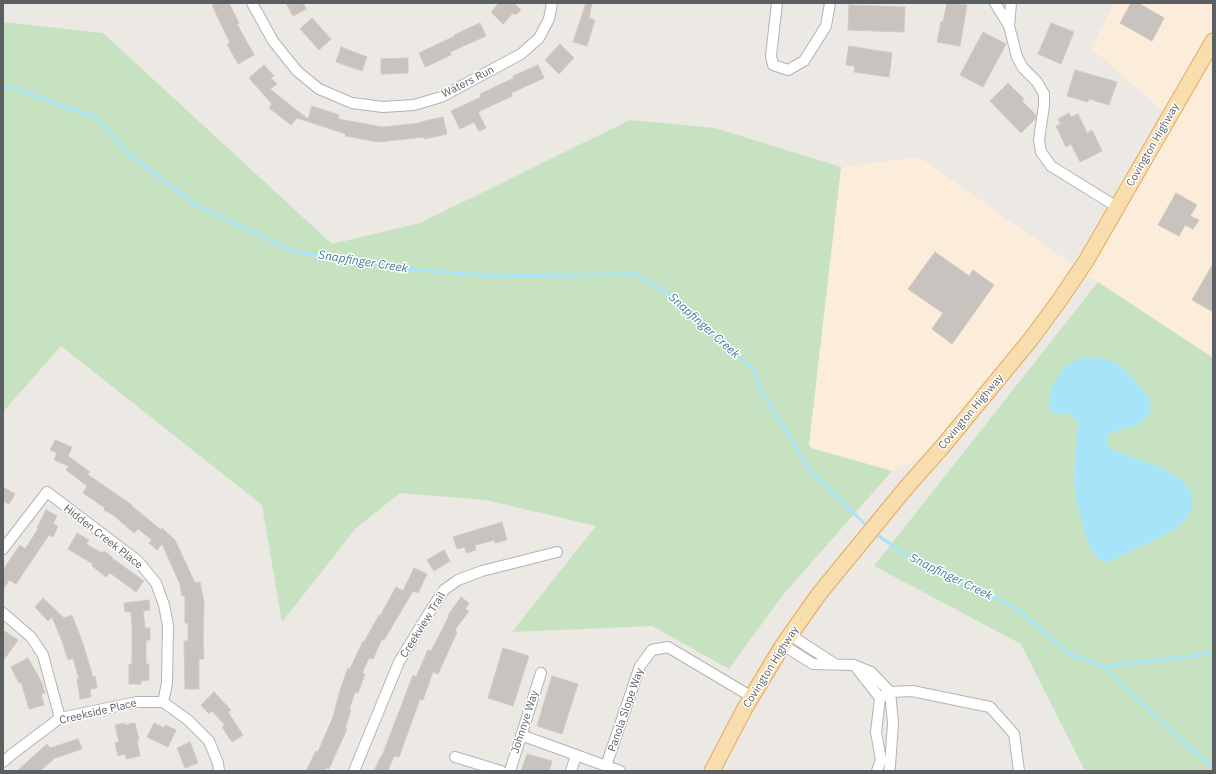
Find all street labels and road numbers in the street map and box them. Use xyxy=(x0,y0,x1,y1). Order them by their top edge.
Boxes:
street label: Waters Run xyxy=(440,63,496,101)
street label: Covington Highway xyxy=(1124,101,1182,189)
street label: Covington Highway xyxy=(936,372,1006,452)
street label: Hidden Creek Place xyxy=(61,502,145,572)
street label: Creekview Trail xyxy=(397,590,449,660)
street label: Covington Highway xyxy=(740,624,802,710)
street label: Panola Slope Way xyxy=(605,666,647,754)
street label: Johnnye Way xyxy=(509,689,541,755)
street label: Creekside Place xyxy=(58,697,138,727)

